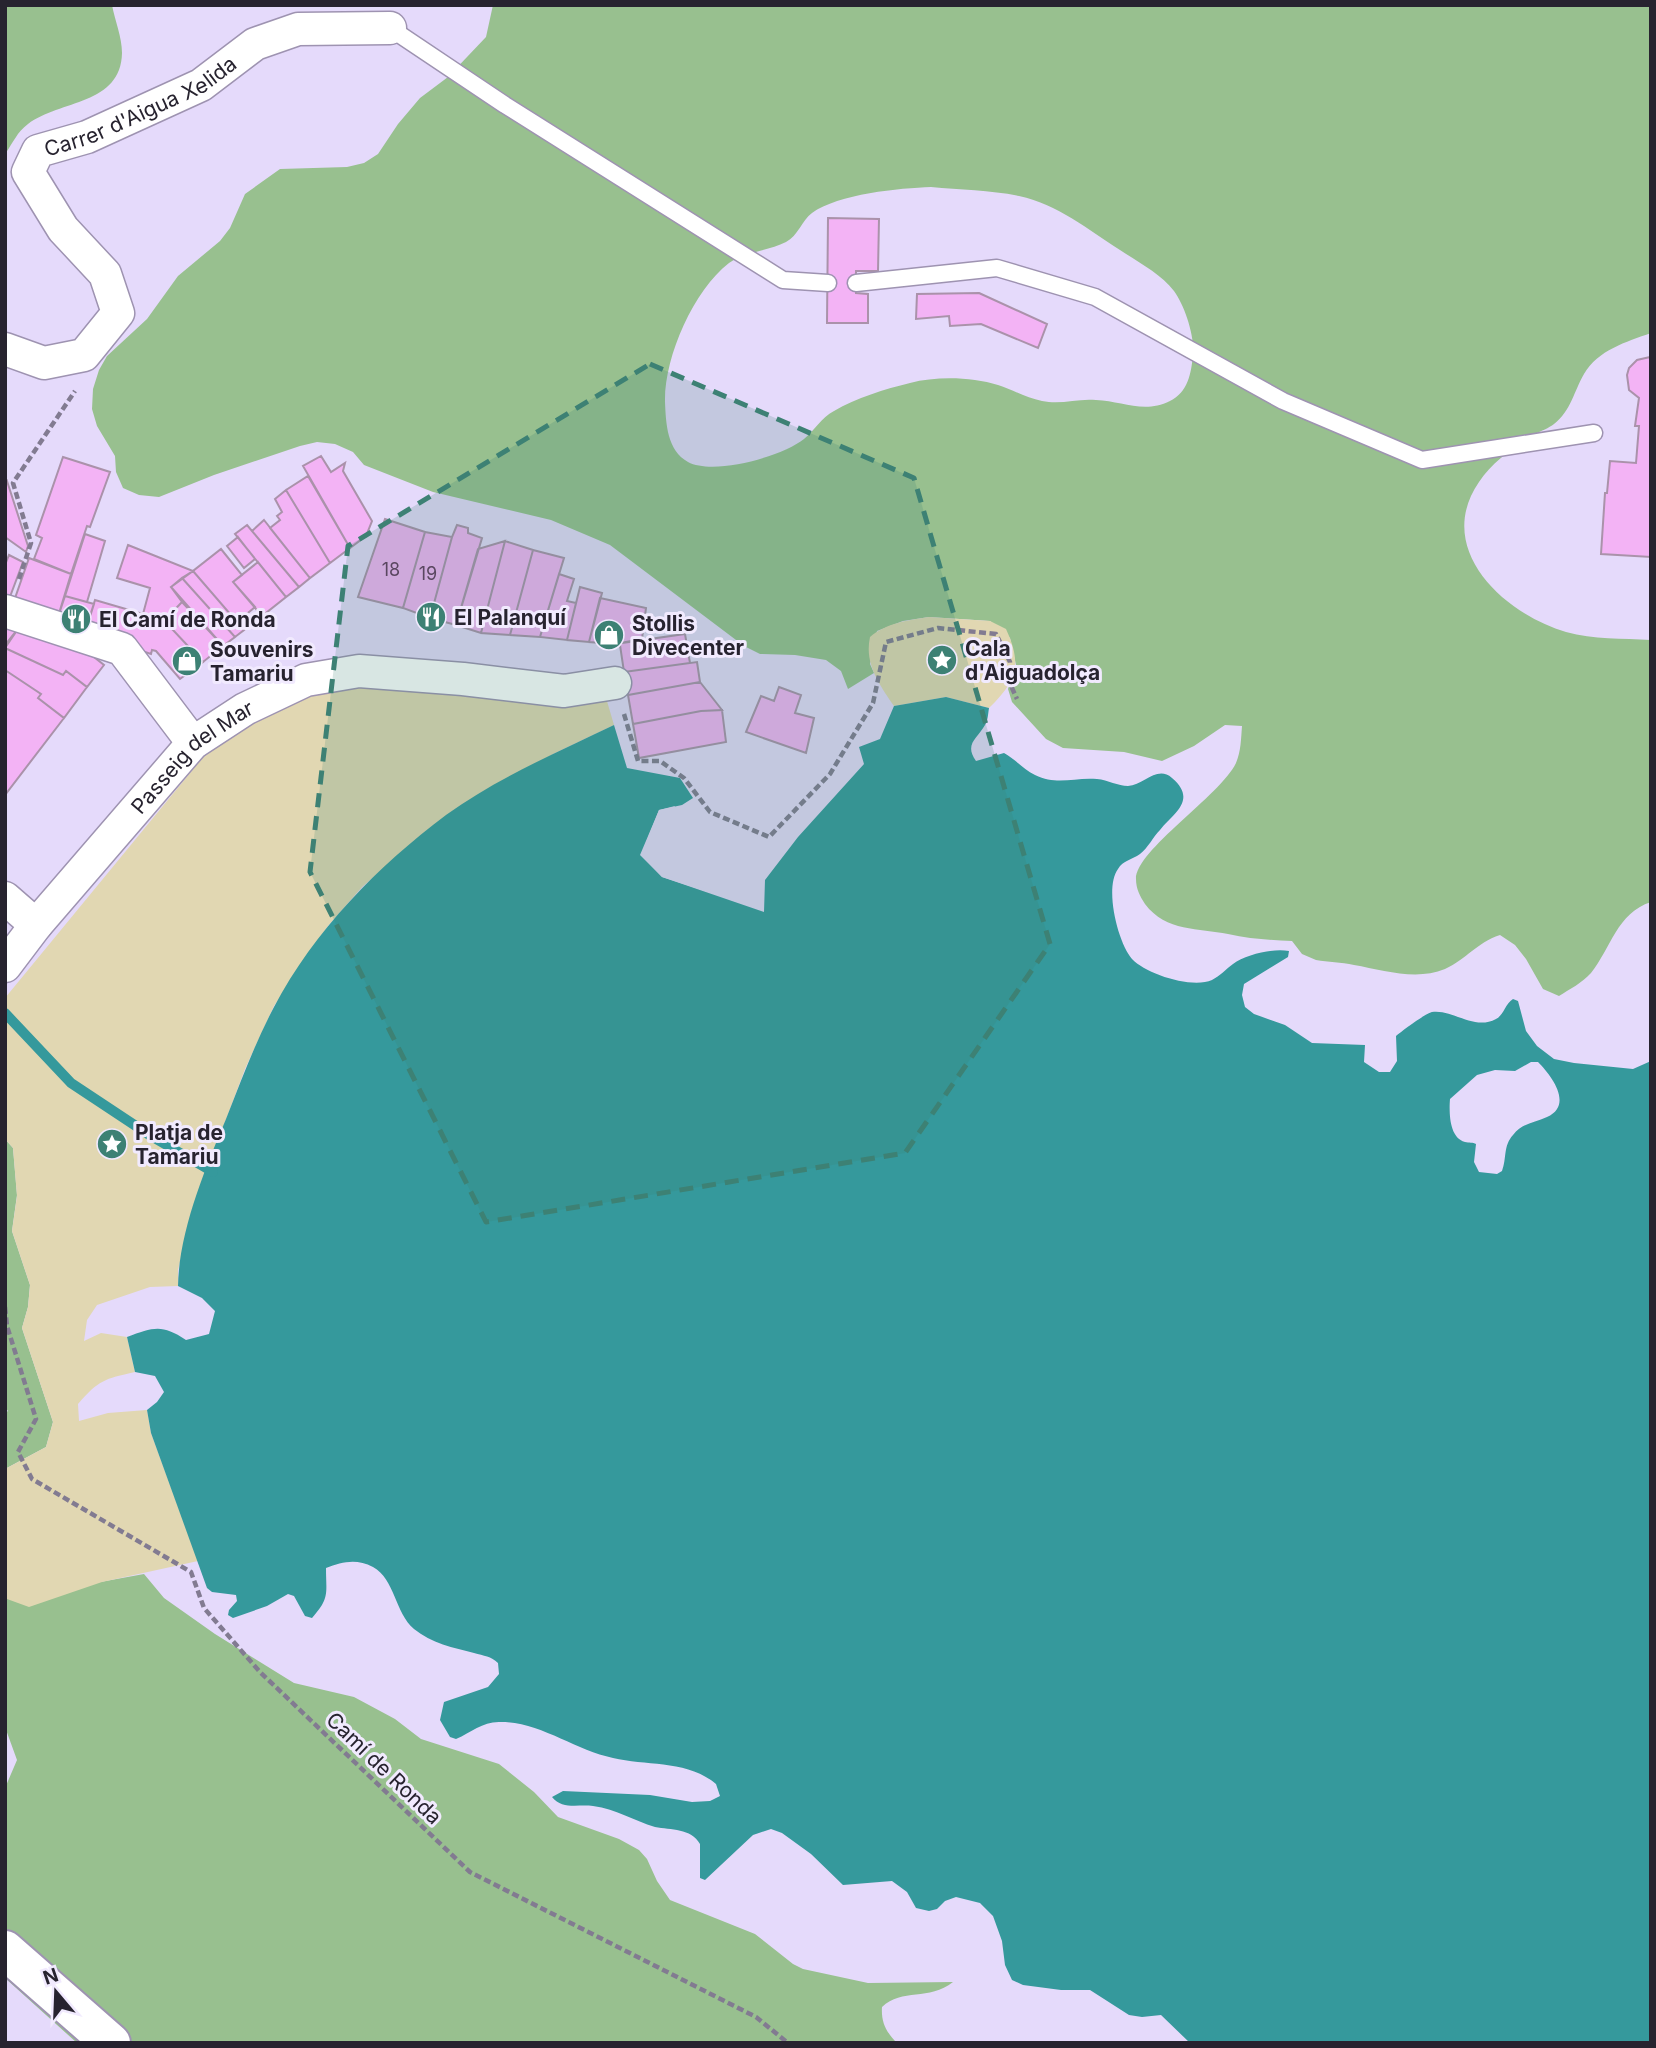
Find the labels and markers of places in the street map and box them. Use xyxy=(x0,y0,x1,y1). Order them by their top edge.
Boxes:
restaurant icon: El Palanquí xyxy=(414,600,448,634)
restaurant icon: El Camí de Ronda xyxy=(59,602,93,636)
place label: El Palanquí xyxy=(454,605,566,630)
place label: El Camí de Ronda xyxy=(99,607,276,632)
place label: Stollis Divecenter xyxy=(632,611,745,660)
shop icon: Stollis Divecenter xyxy=(592,618,626,652)
place label: Cala d'Aiguadolça xyxy=(965,636,1100,685)
place label: Souvenirs Tamariu xyxy=(210,637,314,686)
place icon: Cala d'Aiguadolça xyxy=(925,643,959,677)
shop icon: Souvenirs Tamariu xyxy=(170,644,204,678)
place label: Platja de Tamariu xyxy=(135,1120,223,1169)
place icon: Platja de Tamariu xyxy=(95,1127,129,1161)

